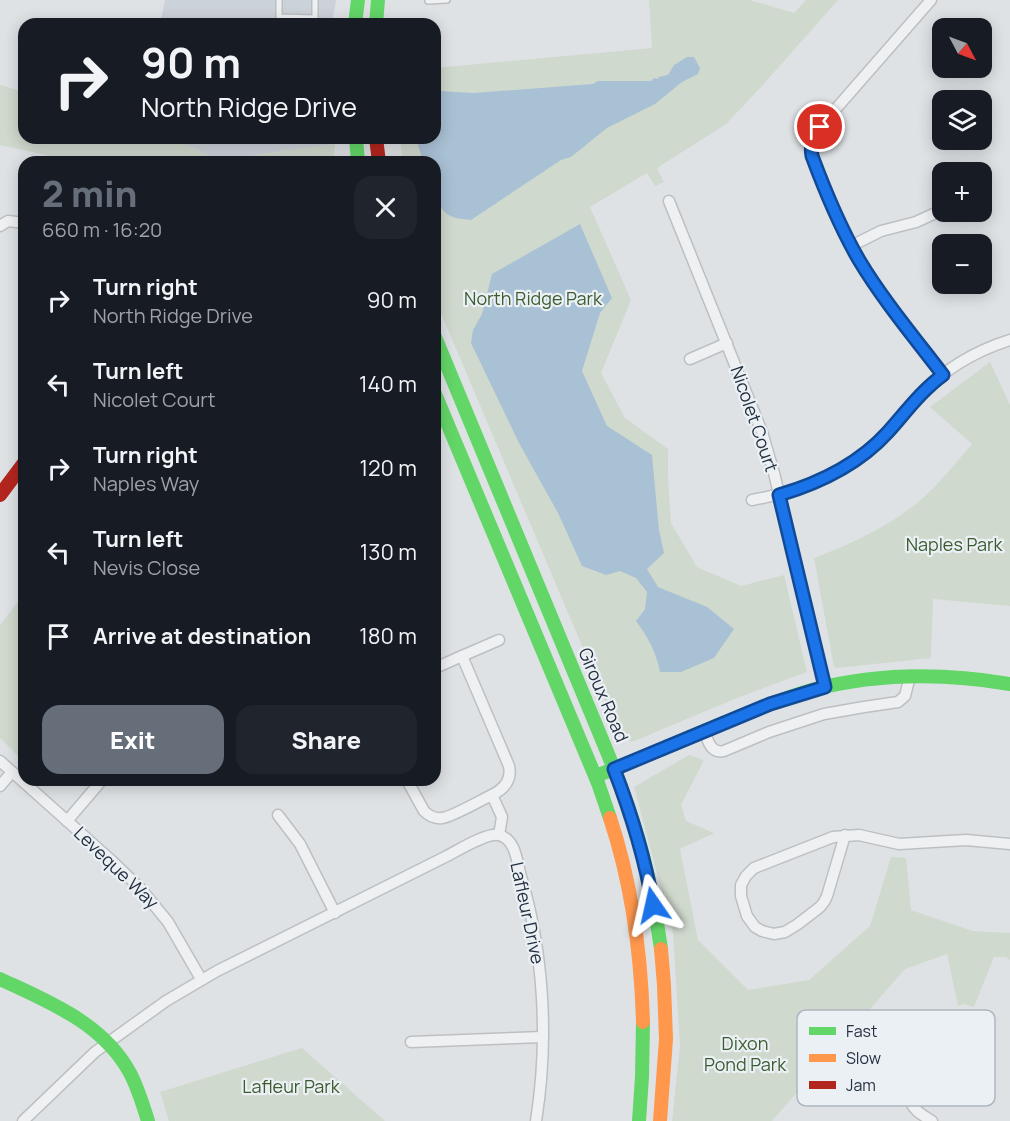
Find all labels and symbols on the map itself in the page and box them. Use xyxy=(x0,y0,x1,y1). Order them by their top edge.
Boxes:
north arrow xyxy=(932,18,992,78)
pin xyxy=(794,101,845,152)
park label: North Ridge Park xyxy=(464,286,603,310)
street label: Nicolet Court xyxy=(726,363,784,475)
park label: Naples Park xyxy=(906,532,1003,556)
street label: Giroux Road xyxy=(573,644,635,745)
street label: Leveque Way xyxy=(69,821,165,914)
street label: Lafleur Drive xyxy=(505,860,551,966)
position arrow xyxy=(621,873,685,937)
legend xyxy=(797,1010,995,1106)
text: Fast xyxy=(846,1020,877,1042)
park label: Dixon Pond Park xyxy=(704,1031,787,1076)
text: Slow xyxy=(846,1047,881,1069)
park label: Lafleur Park xyxy=(242,1074,341,1098)
text: Jam xyxy=(846,1074,876,1096)

